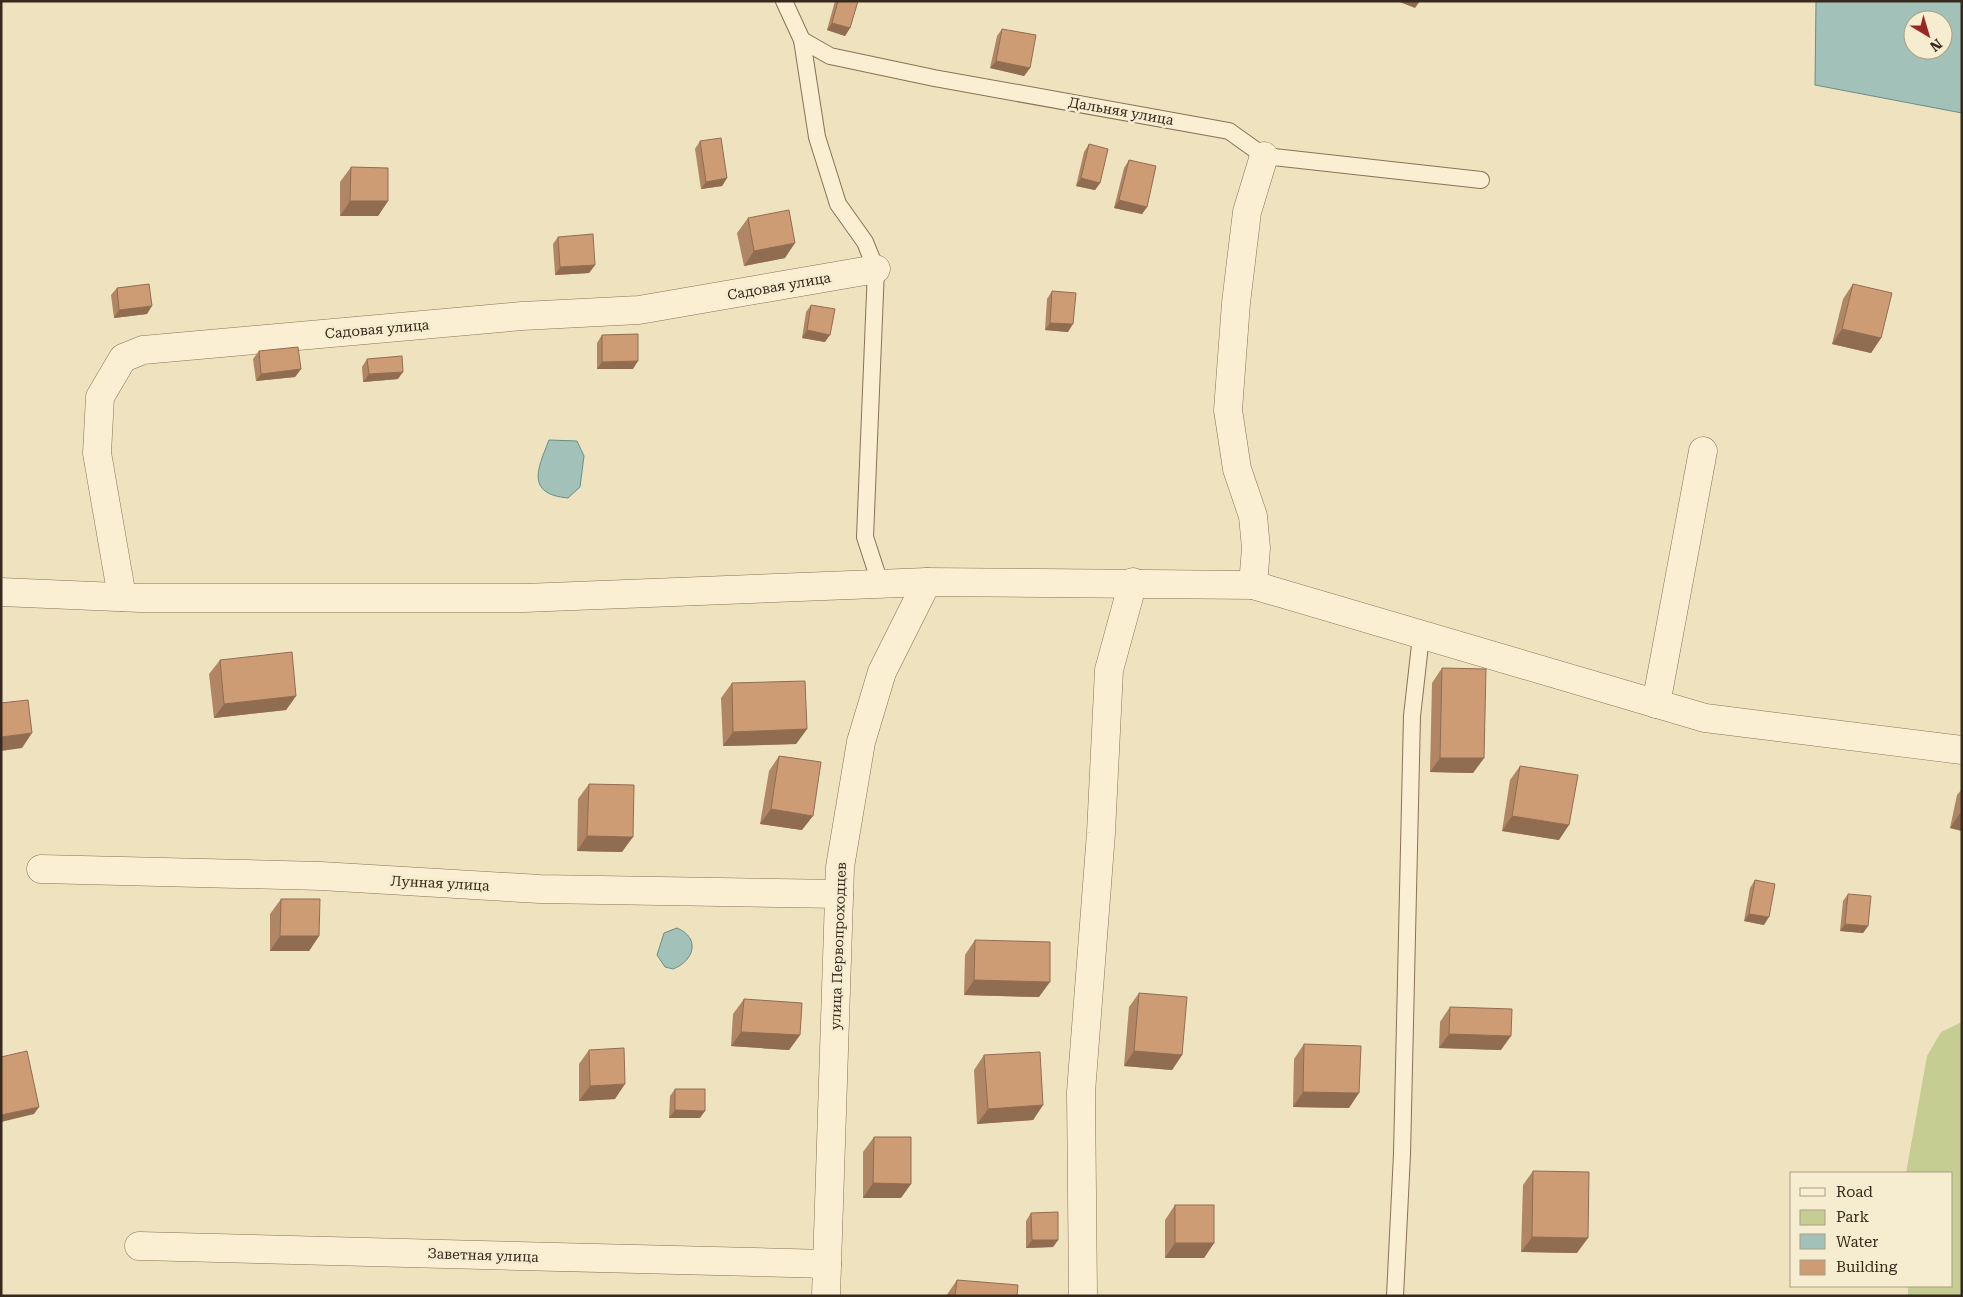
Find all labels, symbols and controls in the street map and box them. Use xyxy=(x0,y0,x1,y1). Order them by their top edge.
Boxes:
north arrow xyxy=(1903,10,1953,60)
text: N xyxy=(1927,36,1945,55)
street label: Дальняя улица xyxy=(1067,94,1175,128)
street label: Садовая улица xyxy=(726,269,832,303)
street label: Садовая улица xyxy=(324,316,430,342)
street label: улица Первопроходцев xyxy=(827,862,849,1030)
street label: Лунная улица xyxy=(390,872,490,894)
legend xyxy=(1790,1172,1953,1287)
text: Road xyxy=(1836,1183,1873,1201)
text: Park xyxy=(1836,1208,1870,1226)
text: Water xyxy=(1836,1233,1878,1251)
street label: Заветная улица xyxy=(427,1245,539,1265)
text: Building xyxy=(1836,1258,1898,1276)

